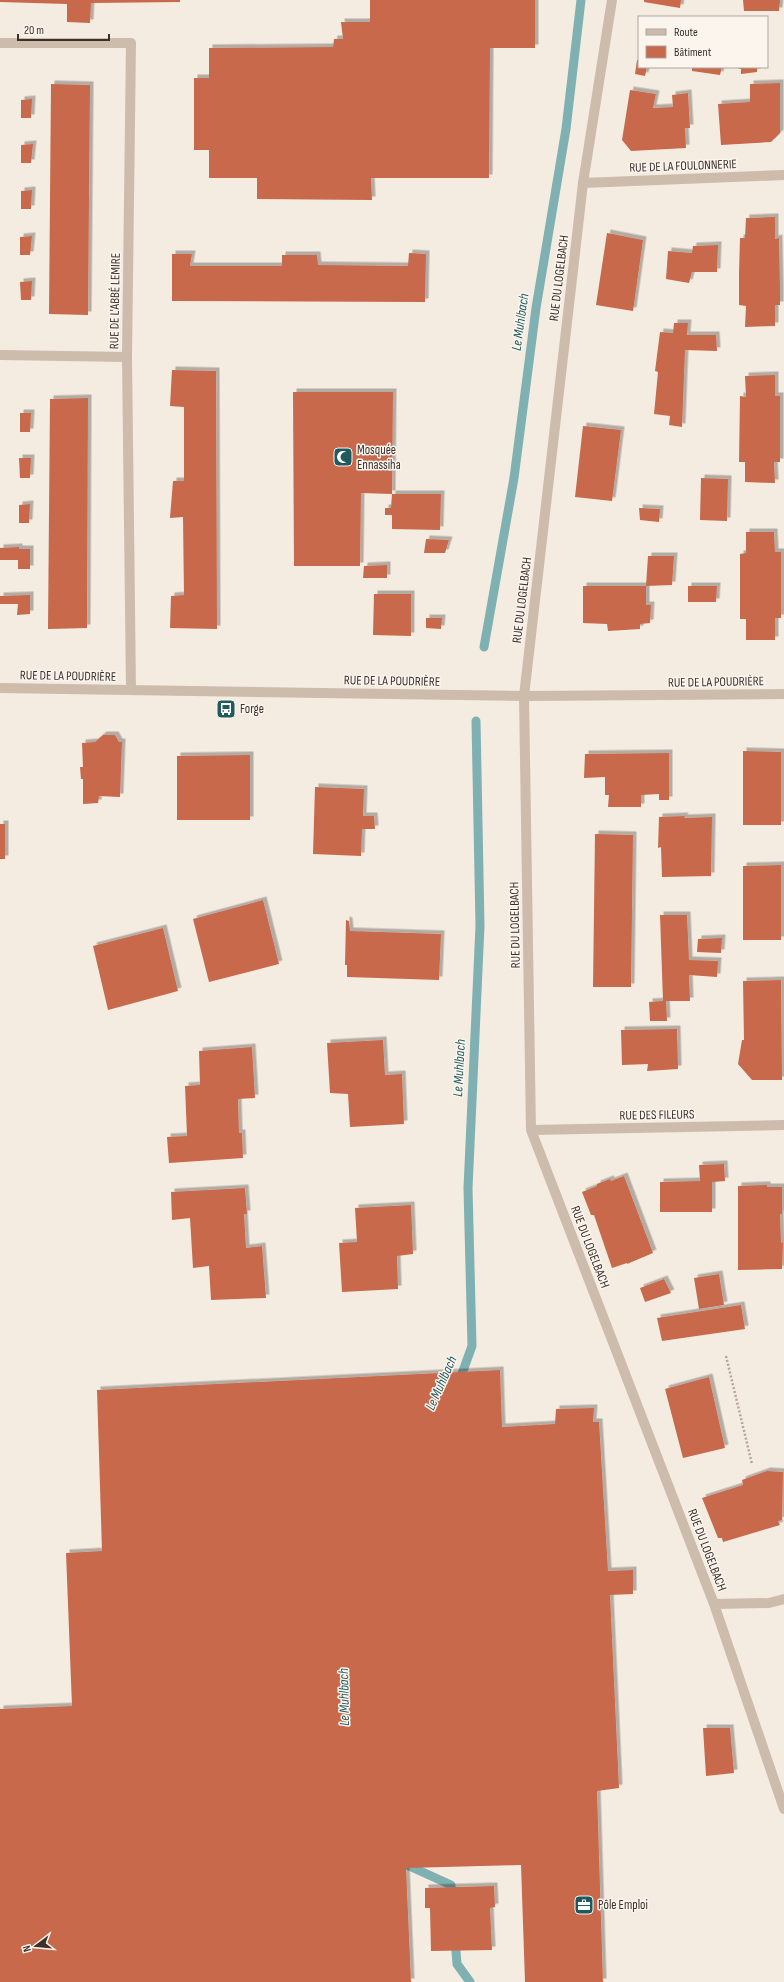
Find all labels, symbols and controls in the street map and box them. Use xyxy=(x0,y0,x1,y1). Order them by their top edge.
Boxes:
scale bar xyxy=(18,16,109,42)
legend xyxy=(638,16,768,68)
text: 20 m xyxy=(24,23,44,38)
text: Route xyxy=(674,25,698,40)
text: Bâtiment xyxy=(674,45,712,60)
street label: RUE DE LA FOULONNERIE xyxy=(629,156,737,176)
street label: RUE DU LOGELBACH xyxy=(546,234,572,322)
street label: RUE DE L'ABBÉ LEMIRE xyxy=(106,253,124,349)
water label: Le Muhlbach xyxy=(508,292,532,352)
place label: Mosquée Ennassiha xyxy=(357,442,401,473)
mosque icon: Mosquée Ennassiha xyxy=(332,446,354,468)
street label: RUE DU LOGELBACH xyxy=(509,556,535,644)
street label: RUE DE LA POUDRIÈRE xyxy=(20,667,116,685)
street label: RUE DE LA POUDRIÈRE xyxy=(344,672,440,690)
street label: RUE DE LA POUDRIÈRE xyxy=(668,673,764,691)
bus stop icon: Forge xyxy=(215,698,237,720)
place label: Forge xyxy=(240,701,264,717)
street label: RUE DU LOGELBACH xyxy=(506,882,524,968)
water label: Le Muhlbach xyxy=(449,1039,469,1097)
street label: RUE DES FILEURS xyxy=(619,1106,695,1124)
street label: RUE DU LOGELBACH xyxy=(567,1204,613,1290)
water label: Le Muhlbach xyxy=(422,1353,461,1413)
street label: RUE DU LOGELBACH xyxy=(684,1507,730,1593)
water label: Le Muhlbach xyxy=(335,1668,353,1726)
office icon: Pôle Emploi xyxy=(573,1894,595,1916)
place label: Pôle Emploi xyxy=(598,1897,648,1913)
north arrow xyxy=(16,1926,56,1966)
text: N xyxy=(20,1944,34,1953)

